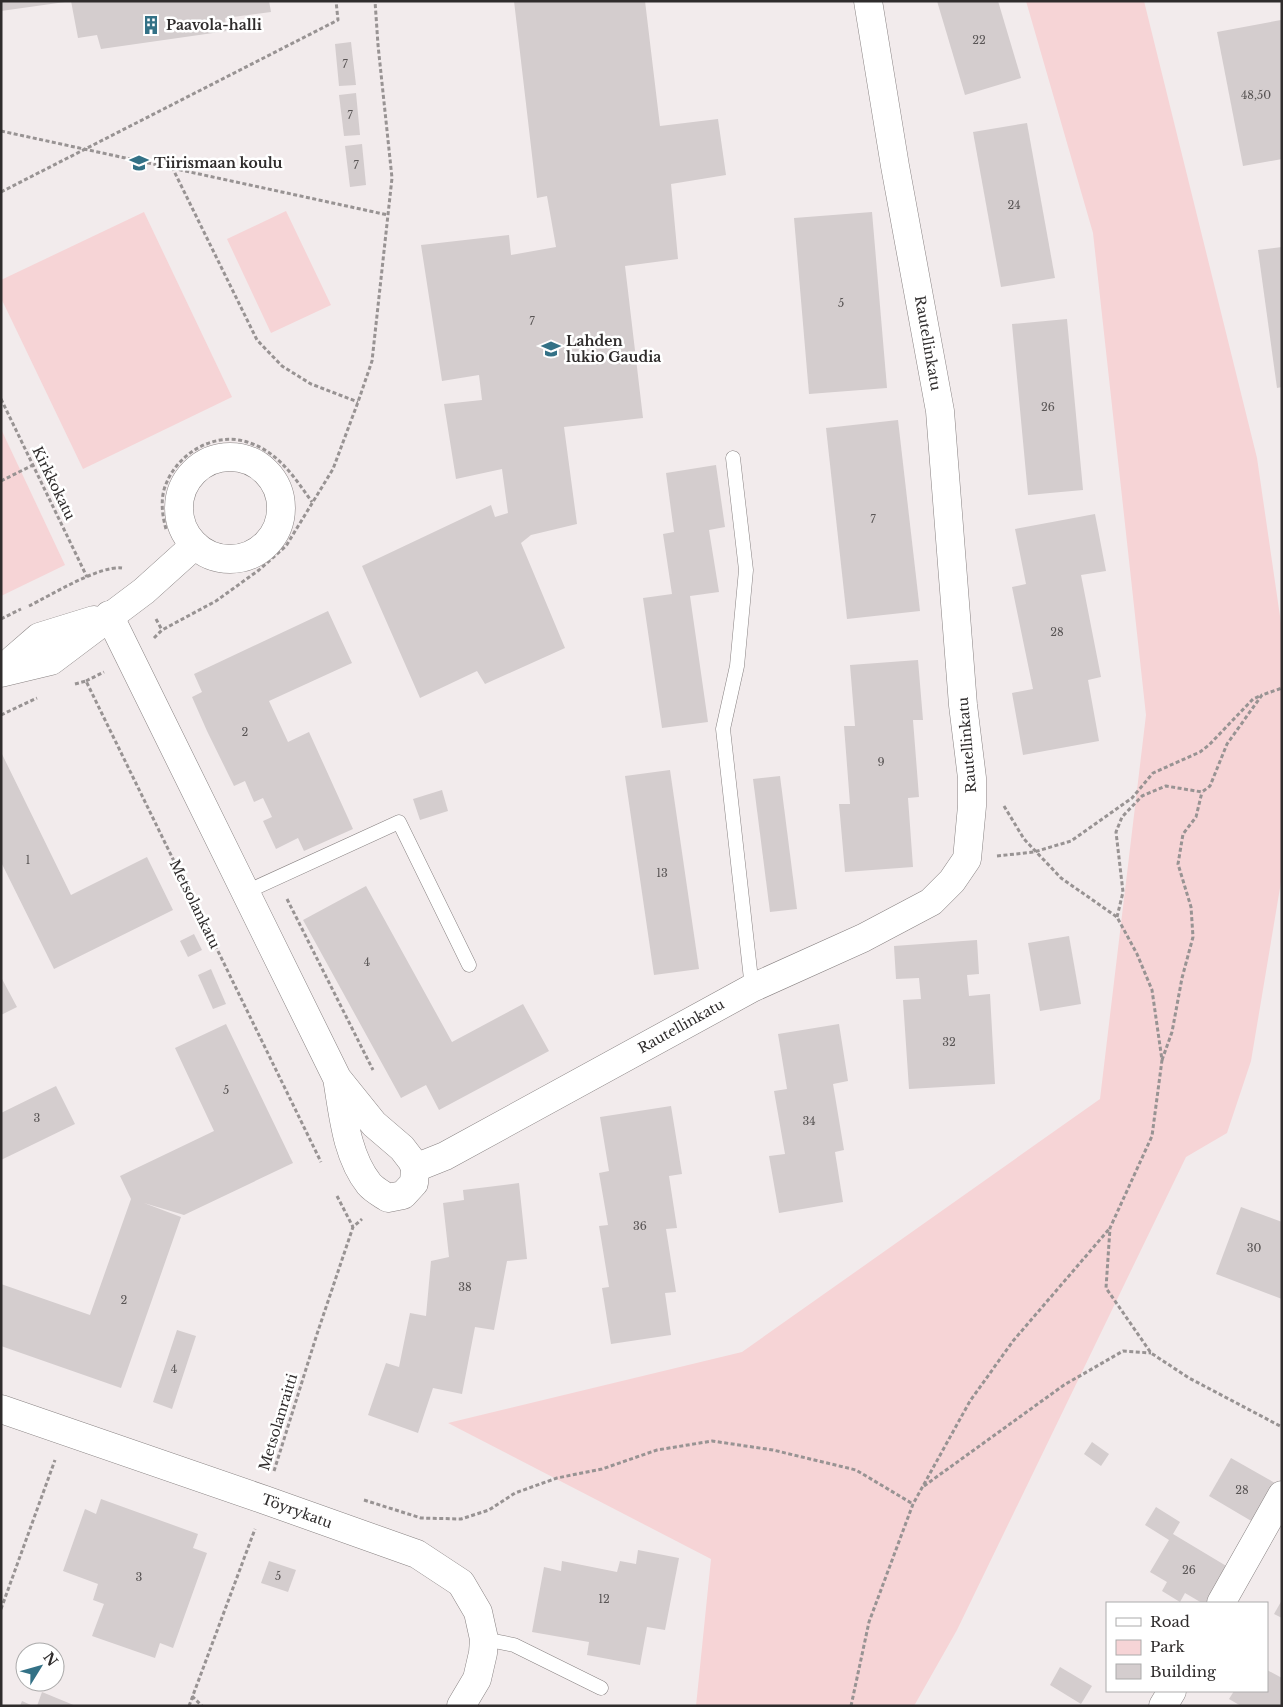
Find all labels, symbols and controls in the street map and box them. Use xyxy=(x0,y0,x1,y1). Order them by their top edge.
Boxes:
building icon: Paavola-halli xyxy=(140,14,162,36)
place label: Paavola-halli xyxy=(166,16,262,34)
house number: 22 xyxy=(972,33,986,47)
house number: 7 xyxy=(342,57,348,71)
house number: 48,50 xyxy=(1241,88,1271,102)
house number: 7 xyxy=(347,108,353,122)
school or university icon: Tiirismaan koulu xyxy=(128,152,150,174)
place label: Tiirismaan koulu xyxy=(154,154,283,172)
house number: 7 xyxy=(353,158,359,172)
house number: 24 xyxy=(1007,198,1021,212)
street label: Rautellinkatu xyxy=(911,294,945,392)
house number: 5 xyxy=(838,296,844,310)
house number: 7 xyxy=(529,314,535,328)
place label: Lahden lukio Gaudia xyxy=(566,332,661,366)
school or university icon: Lahden lukio Gaudia xyxy=(540,338,562,360)
house number: 26 xyxy=(1041,400,1055,414)
street label: Kirkkokatu xyxy=(29,443,80,523)
house number: 7 xyxy=(870,512,876,526)
house number: 28 xyxy=(1050,625,1064,639)
street label: Rautellinkatu xyxy=(954,696,980,794)
house number: 2 xyxy=(242,725,249,739)
house number: 9 xyxy=(877,755,885,769)
house number: 1 xyxy=(26,853,31,867)
street label: Metsolankatu xyxy=(166,857,225,952)
house number: 13 xyxy=(656,866,668,880)
house number: 4 xyxy=(364,955,370,969)
street label: Rautellinkatu xyxy=(635,995,728,1057)
house number: 32 xyxy=(942,1035,956,1049)
house number: 5 xyxy=(223,1083,229,1097)
house number: 3 xyxy=(34,1111,41,1125)
house number: 34 xyxy=(802,1114,816,1128)
house number: 36 xyxy=(633,1219,647,1233)
house number: 30 xyxy=(1247,1241,1261,1255)
house number: 38 xyxy=(458,1280,472,1294)
house number: 2 xyxy=(121,1293,128,1307)
house number: 4 xyxy=(171,1362,177,1376)
street label: Metsolanraitti xyxy=(255,1371,301,1473)
house number: 28 xyxy=(1235,1483,1249,1497)
street label: Töyrykatu xyxy=(259,1490,335,1532)
house number: 26 xyxy=(1182,1563,1196,1577)
house number: 5 xyxy=(275,1569,281,1583)
house number: 3 xyxy=(136,1570,143,1584)
house number: 12 xyxy=(598,1592,610,1606)
legend xyxy=(1106,1602,1268,1692)
text: Road xyxy=(1150,1612,1190,1631)
text: Park xyxy=(1150,1637,1186,1656)
north arrow xyxy=(15,1642,65,1692)
text: N xyxy=(39,1649,62,1670)
text: Building xyxy=(1150,1662,1217,1681)

